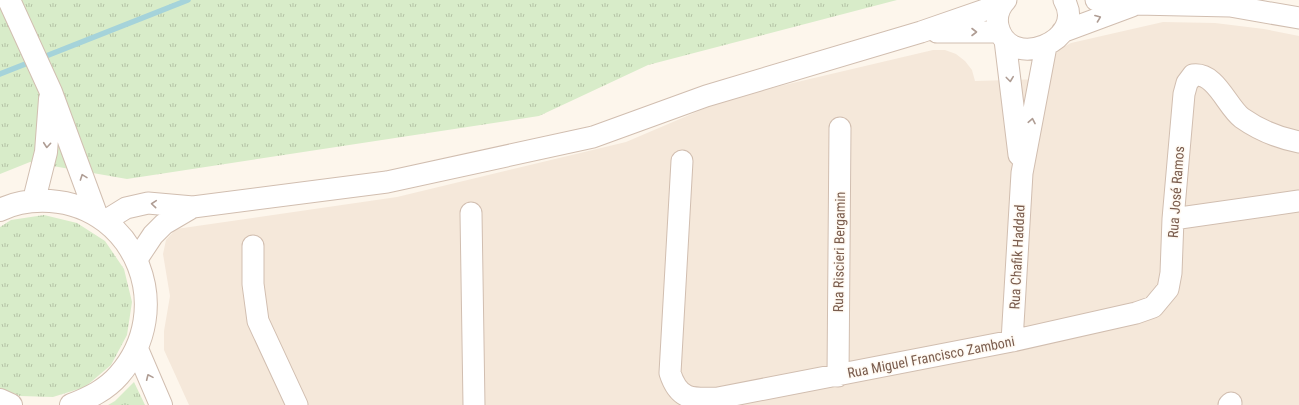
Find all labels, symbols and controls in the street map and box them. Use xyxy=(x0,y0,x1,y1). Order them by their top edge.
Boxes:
one-way arrow xyxy=(1095,15,1102,23)
one-way arrow xyxy=(971,28,977,36)
one-way arrow xyxy=(1005,76,1014,82)
one-way arrow xyxy=(1027,118,1035,125)
one-way arrow xyxy=(42,142,51,148)
street label: Rua José Ramos xyxy=(1165,145,1187,239)
one-way arrow xyxy=(79,174,87,181)
street label: Rua Riscieri Bergamin xyxy=(830,192,848,312)
one-way arrow xyxy=(151,199,157,208)
street label: Rua Chafik Haddad xyxy=(1006,204,1028,310)
street label: Rua Miguel Francisco Zamboni xyxy=(846,333,1016,381)
one-way arrow xyxy=(146,374,154,382)

